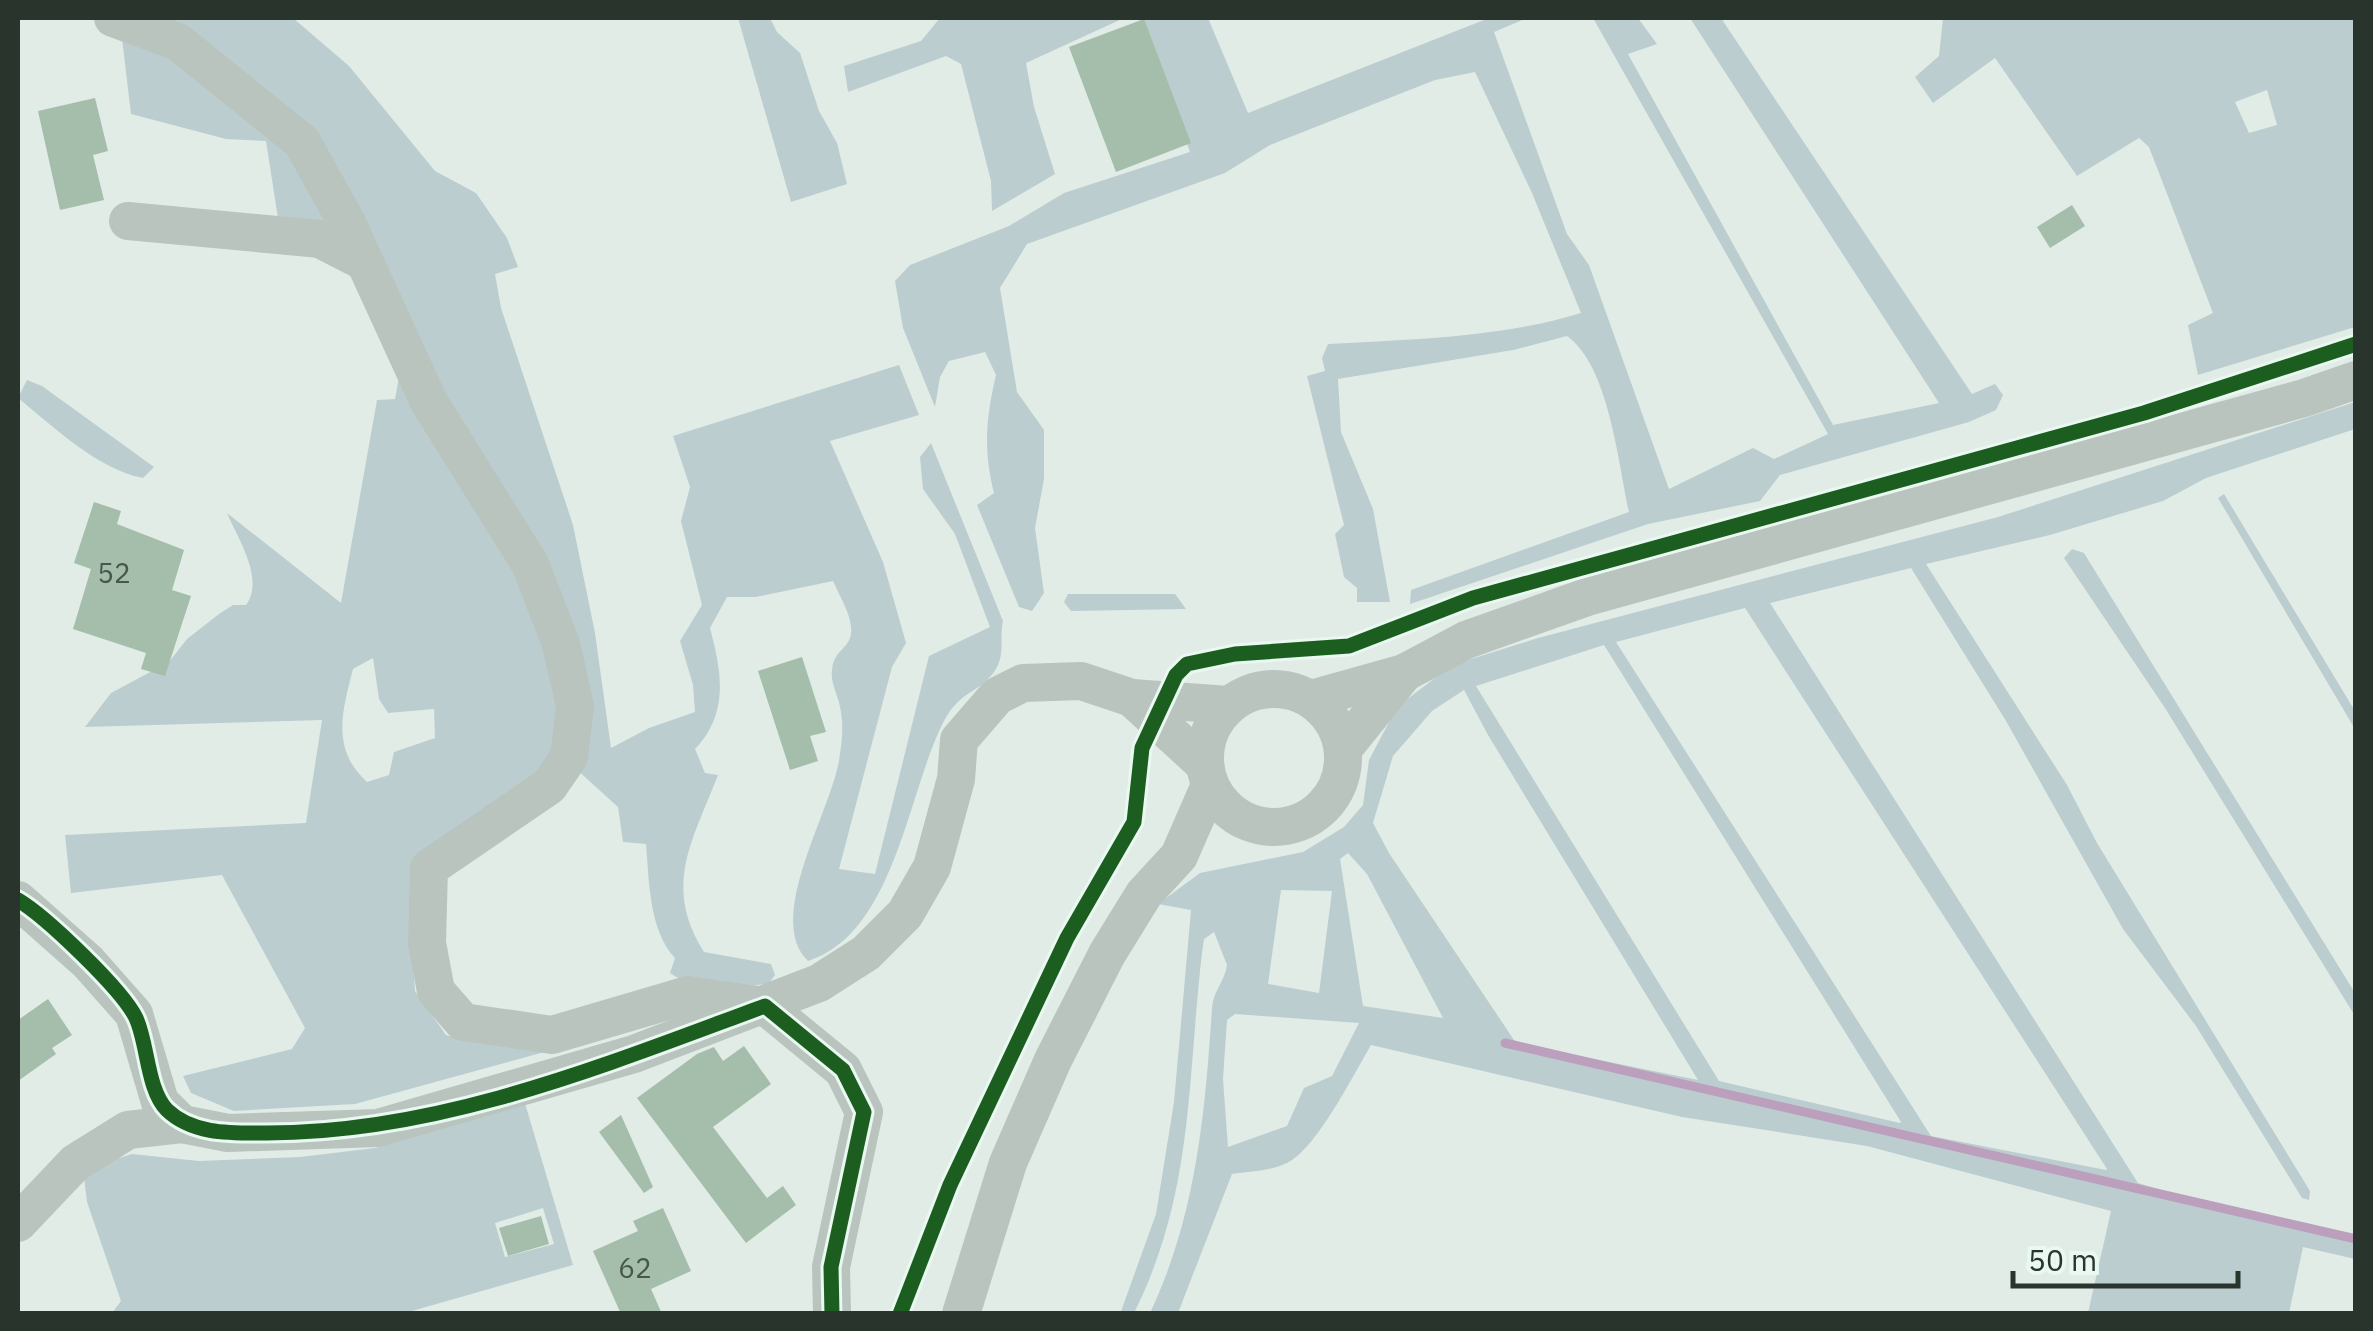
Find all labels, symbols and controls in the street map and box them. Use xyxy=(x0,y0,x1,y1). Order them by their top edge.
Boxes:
house number: 52 xyxy=(97,554,131,591)
scale bar xyxy=(2013,1226,2238,1288)
text: 50 m xyxy=(2028,1240,2097,1279)
house number: 62 xyxy=(618,1249,652,1286)

